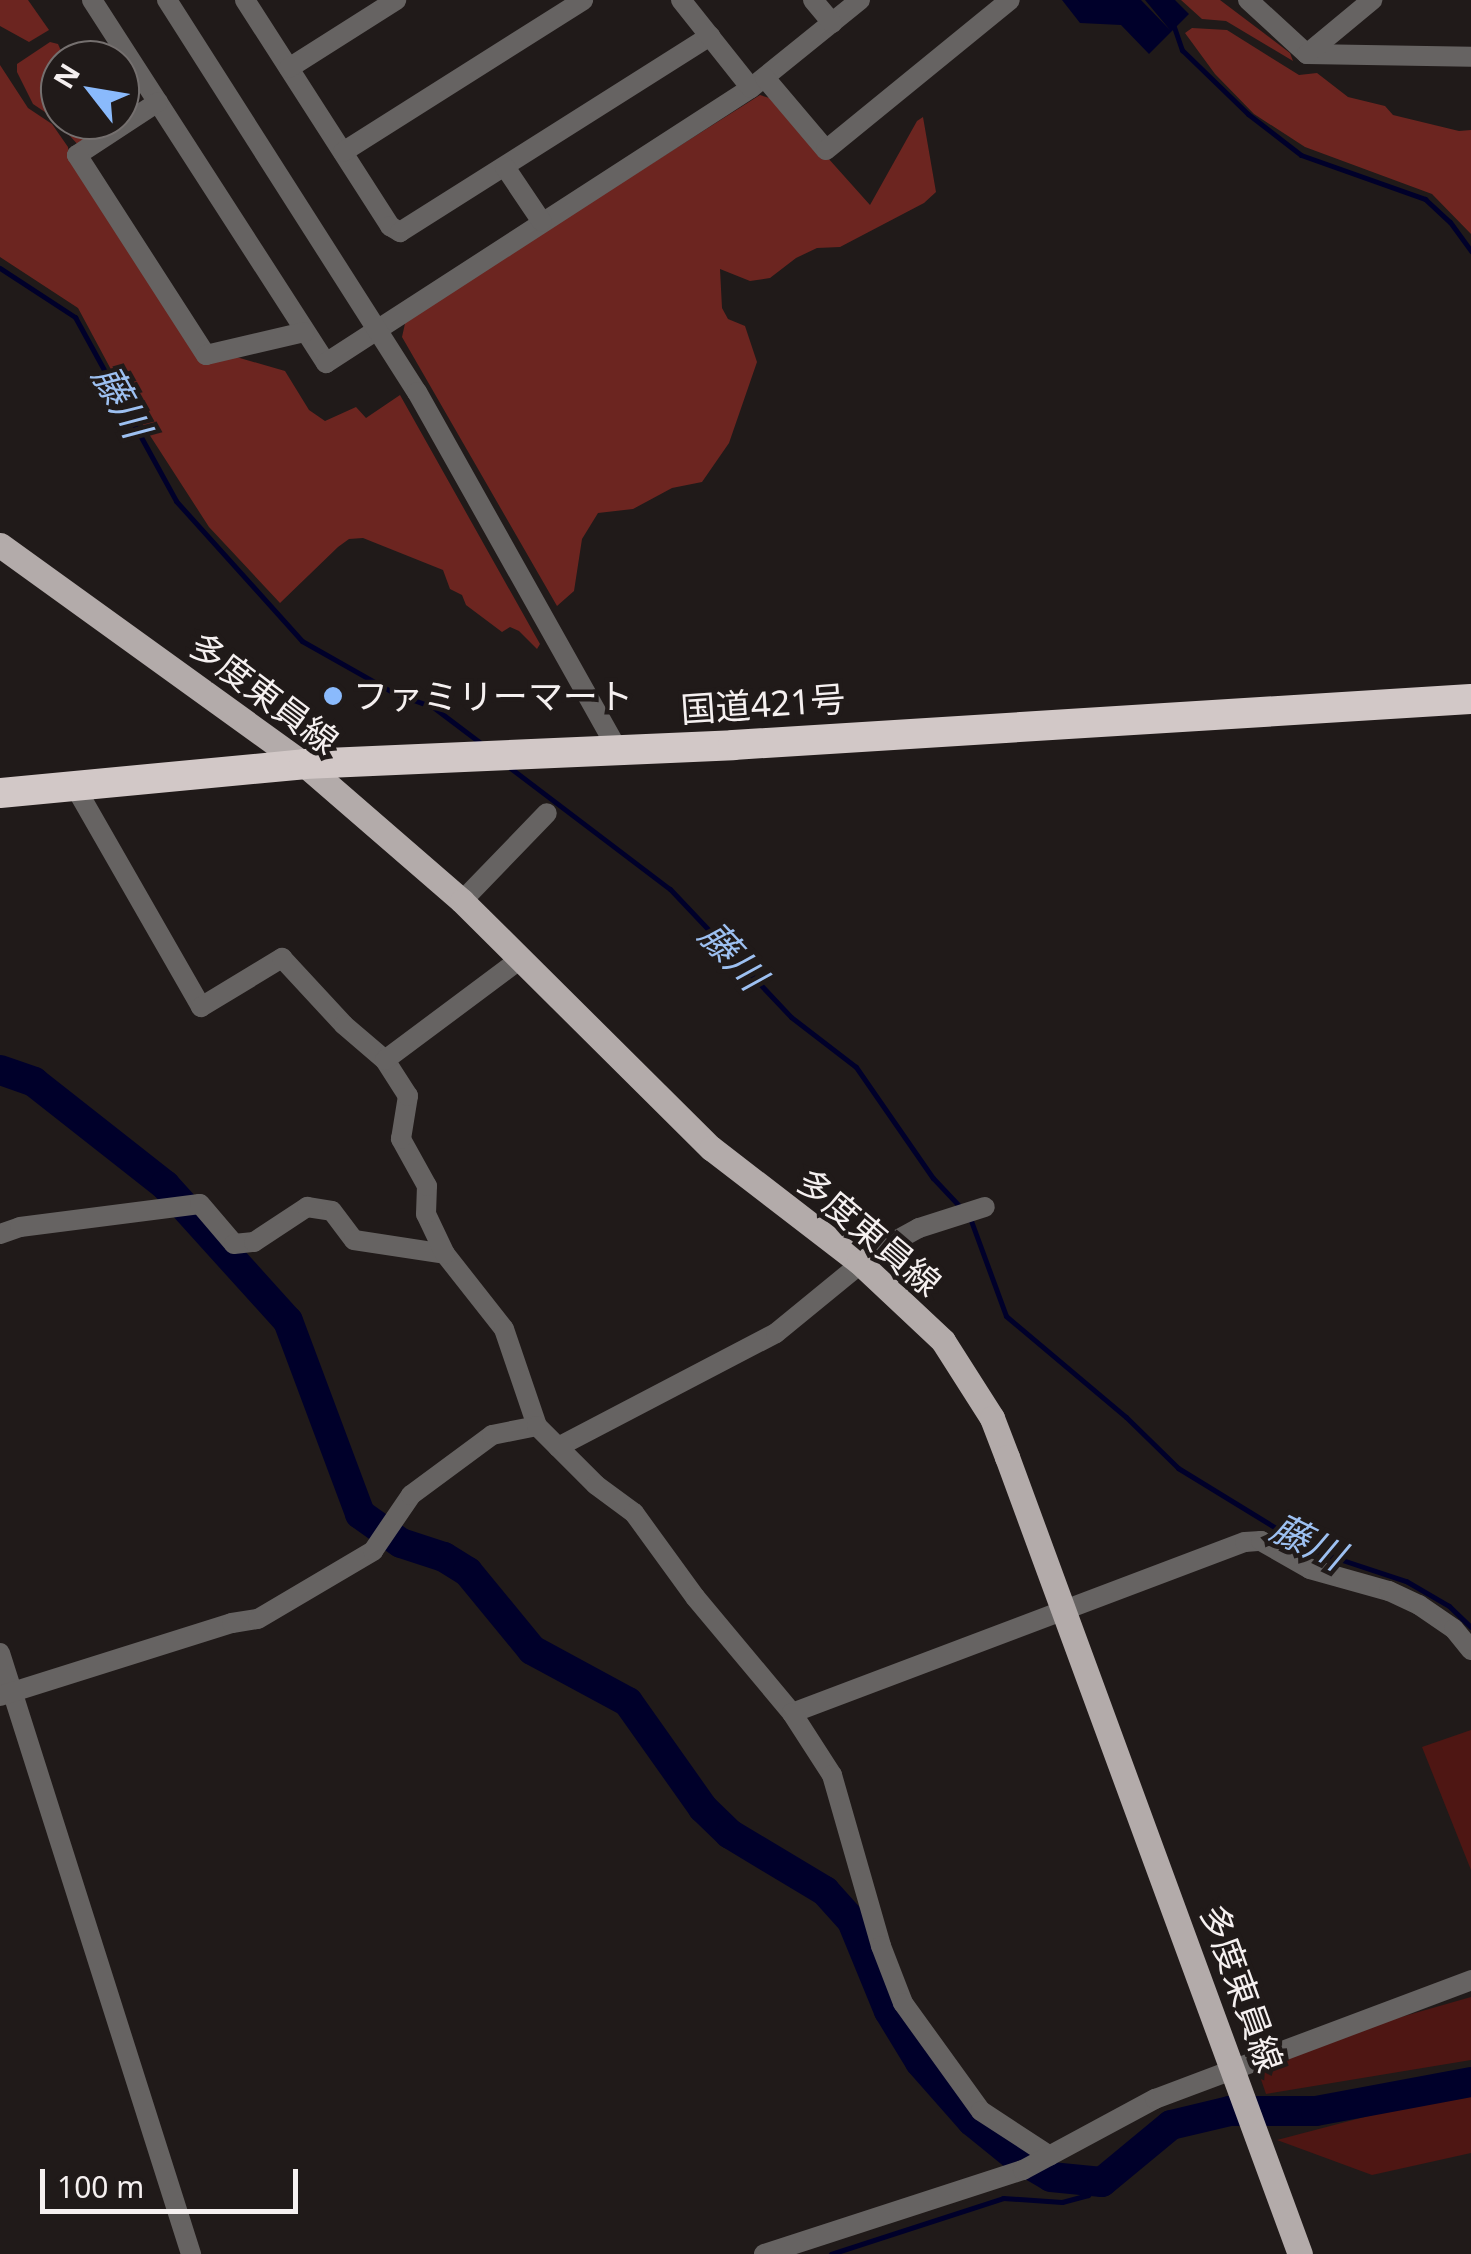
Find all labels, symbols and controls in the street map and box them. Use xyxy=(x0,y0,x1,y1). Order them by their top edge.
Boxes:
north arrow xyxy=(40,40,140,140)
text: N xyxy=(44,56,88,95)
water label: 藤川 xyxy=(84,357,160,445)
street label: 多度東員線 xyxy=(181,624,347,762)
place label: ファミリーマート xyxy=(353,675,633,717)
street label: 国道421号 xyxy=(679,677,847,731)
marker: ファミリーマート xyxy=(322,685,344,707)
water label: 藤川 xyxy=(690,912,776,998)
street label: 多度東員線 xyxy=(788,1160,950,1304)
water label: 藤川 xyxy=(1264,1504,1352,1578)
street label: 多度東員線 xyxy=(1192,1899,1292,2077)
scale bar xyxy=(45,2149,302,2211)
text: 100 m xyxy=(57,2166,144,2207)

